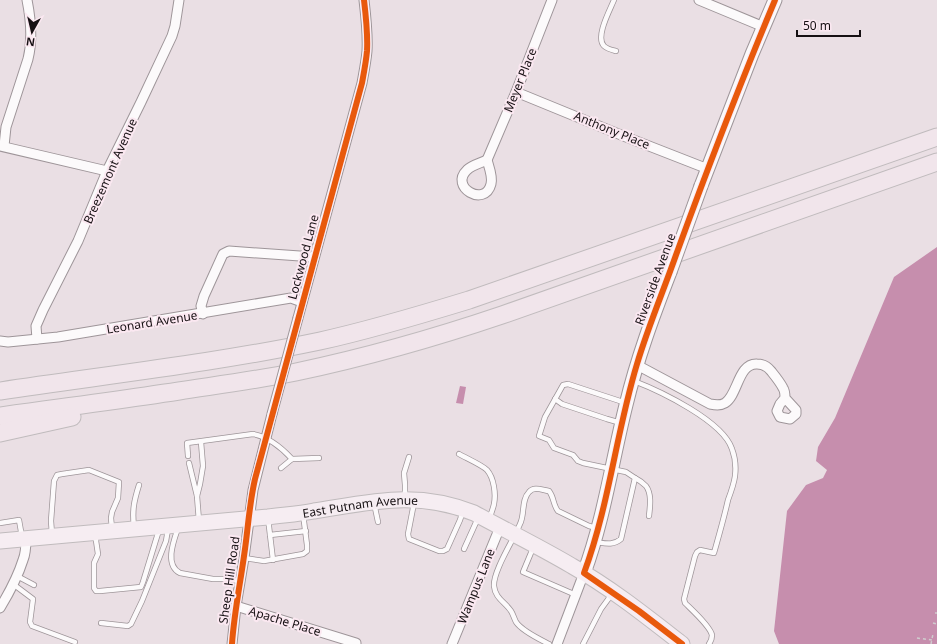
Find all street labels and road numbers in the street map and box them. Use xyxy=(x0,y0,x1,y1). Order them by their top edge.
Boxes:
street label: Meyer Place xyxy=(499,45,541,115)
street label: Anthony Place xyxy=(572,107,653,153)
street label: Breezemont Avenue xyxy=(79,115,141,226)
street label: Lockwood Lane xyxy=(283,212,323,301)
street label: Riverside Avenue xyxy=(630,230,680,327)
street label: Leonard Avenue xyxy=(105,306,199,338)
street label: East Putnam Avenue xyxy=(301,491,419,521)
street label: Sheep Hill Road xyxy=(214,535,244,625)
street label: Wampus Lane xyxy=(453,546,499,626)
street label: Apache Place xyxy=(247,602,323,640)

